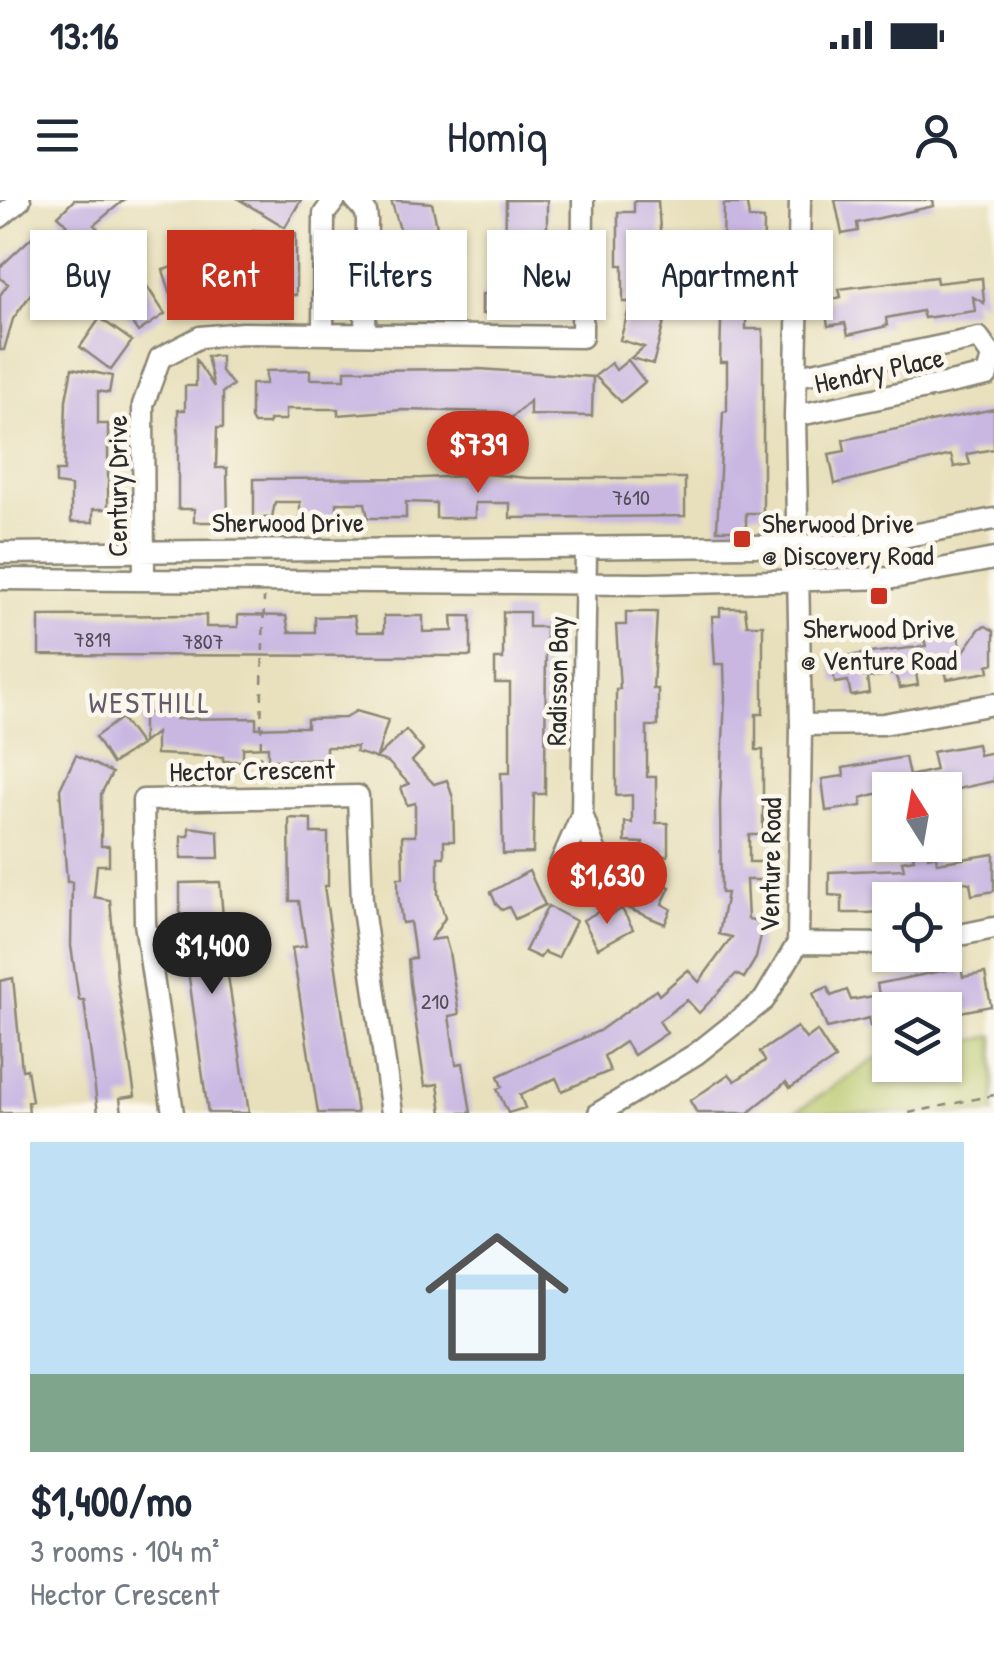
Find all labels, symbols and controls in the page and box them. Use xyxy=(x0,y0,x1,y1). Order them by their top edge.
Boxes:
text: 13:16 xyxy=(50,9,119,61)
text: Homiq xyxy=(447,105,547,166)
icon: menu xyxy=(30,108,85,163)
icon: person xyxy=(909,108,964,163)
chip: Buy xyxy=(30,230,147,320)
chip: Rent xyxy=(167,230,294,320)
chip: Filters xyxy=(314,230,467,320)
chip: New xyxy=(487,230,606,320)
chip: Apartment xyxy=(626,230,833,320)
street label: Hendry Place xyxy=(811,338,947,402)
pin: $739 xyxy=(419,411,537,496)
street label: Century Drive xyxy=(98,415,136,557)
text: $739 xyxy=(449,422,507,465)
house number: 7610 xyxy=(612,482,650,512)
street label: Sherwood Drive xyxy=(212,503,364,541)
place label: Sherwood Drive @ Discovery Road xyxy=(762,504,934,574)
marker: Sherwood Drive @ Discovery Road xyxy=(731,528,753,550)
marker: Sherwood Drive @ Venture Road xyxy=(868,585,890,607)
place label: Sherwood Drive @ Venture Road xyxy=(801,609,957,679)
street label: Radisson Bay xyxy=(537,616,577,746)
house number: 7819 xyxy=(74,624,110,654)
house number: 7807 xyxy=(182,626,224,656)
district label: WESTHILL xyxy=(89,682,211,722)
street label: Hector Crescent xyxy=(169,750,335,790)
north arrow xyxy=(872,772,962,862)
map controls xyxy=(872,772,962,1082)
street label: Venture Road xyxy=(750,797,790,933)
pin: $1,630 xyxy=(526,842,688,927)
text: $1,630 xyxy=(569,853,645,896)
button: locate xyxy=(872,882,962,972)
pin: $1,400 xyxy=(131,912,293,997)
text: $1,400 xyxy=(175,923,249,966)
house number: 210 xyxy=(421,986,449,1016)
button: layers xyxy=(872,992,962,1082)
icon: home xyxy=(407,1207,587,1387)
text: $1,400/mo xyxy=(30,1472,192,1529)
text: 3 rooms · 104 m² xyxy=(30,1529,219,1572)
text: Hector Crescent xyxy=(30,1572,219,1615)

